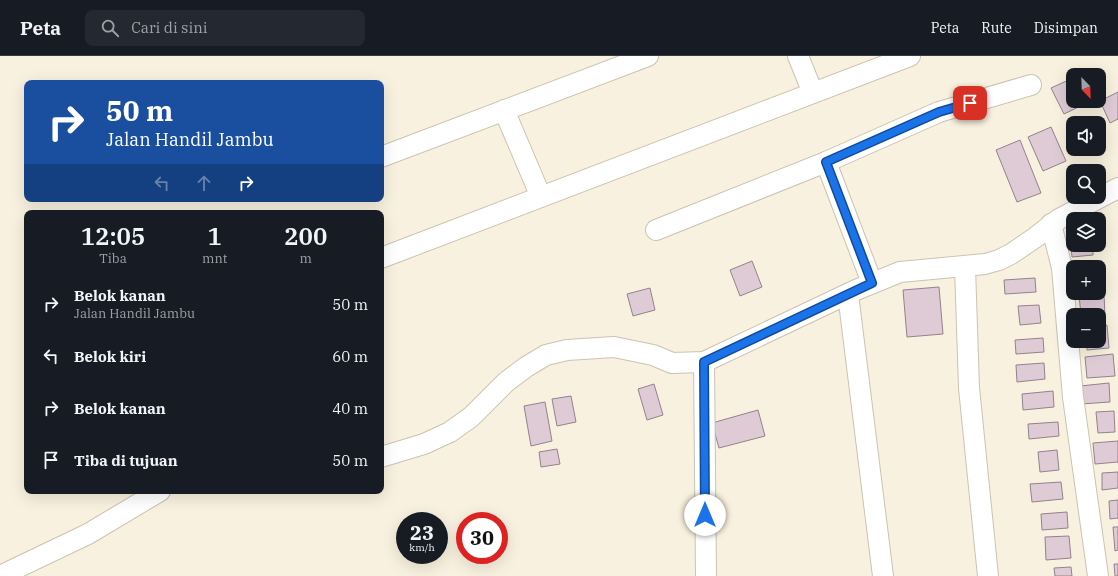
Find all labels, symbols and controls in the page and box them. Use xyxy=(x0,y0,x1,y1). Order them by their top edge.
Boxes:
search box xyxy=(85,10,365,46)
text: Peta xyxy=(20,16,61,40)
icon: search xyxy=(99,17,121,39)
text: Cari di sini xyxy=(131,18,207,37)
text: Peta xyxy=(931,19,959,37)
text: Rute xyxy=(981,19,1012,37)
text: Disimpan xyxy=(1034,19,1098,37)
north arrow xyxy=(1066,68,1106,108)
map controls xyxy=(1066,68,1106,348)
pin xyxy=(953,86,987,120)
text: 50 m xyxy=(106,92,173,129)
icon: arrive xyxy=(959,92,981,114)
icon: right xyxy=(40,96,92,148)
button: sound xyxy=(1066,116,1106,156)
text: Jalan Handil Jambu xyxy=(106,128,274,151)
button: search xyxy=(1066,164,1106,204)
icon: left xyxy=(151,172,173,194)
icon: ahead xyxy=(193,172,215,194)
icon: right xyxy=(235,172,257,194)
button: layers xyxy=(1066,212,1106,252)
text: 12:05 xyxy=(81,220,145,252)
text: 1 xyxy=(208,220,222,252)
text: 200 xyxy=(284,220,327,252)
text: Tiba xyxy=(99,250,127,267)
text: mnt xyxy=(202,250,227,267)
text: m xyxy=(299,250,312,267)
button: + xyxy=(1066,260,1106,300)
text: Belok kanan xyxy=(74,286,166,305)
icon: right xyxy=(40,293,62,315)
text: 50 m xyxy=(332,295,368,314)
text: Jalan Handil Jambu xyxy=(74,305,195,322)
button: − xyxy=(1066,308,1106,348)
icon: left xyxy=(40,345,62,367)
text: Belok kiri xyxy=(74,347,146,366)
text: 60 m xyxy=(332,347,368,366)
icon: right xyxy=(40,397,62,419)
text: Belok kanan xyxy=(74,399,166,418)
text: 40 m xyxy=(332,399,368,418)
icon: arrive xyxy=(40,449,62,471)
text: Tiba di tujuan xyxy=(74,451,178,470)
text: 50 m xyxy=(332,451,368,470)
position arrow xyxy=(684,494,726,536)
speed limit sign: 30 xyxy=(456,512,508,564)
text: 23 xyxy=(410,519,434,546)
text: km/h xyxy=(409,541,435,554)

